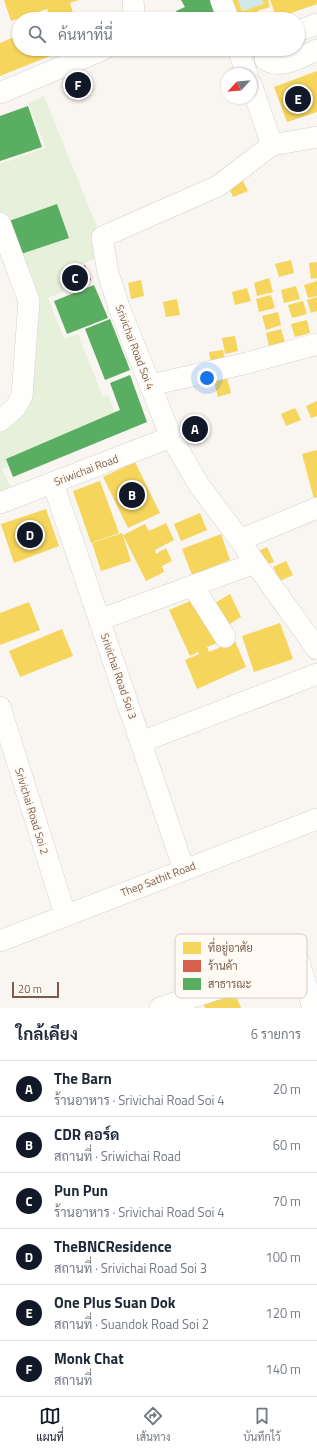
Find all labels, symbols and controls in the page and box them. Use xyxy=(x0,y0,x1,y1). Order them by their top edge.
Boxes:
search box xyxy=(12,12,305,56)
icon: search xyxy=(26,23,48,45)
text: ค้นหาที่นี่ xyxy=(58,23,113,46)
north arrow xyxy=(221,68,257,104)
pin: F xyxy=(65,70,91,100)
pin: E xyxy=(285,84,311,114)
pin: C xyxy=(62,263,88,293)
street label: Srivichai Road Soi 4 xyxy=(111,302,159,392)
your location xyxy=(197,368,217,388)
pin: A xyxy=(182,414,208,444)
street label: Sriwichai Road xyxy=(51,450,121,490)
pin: B xyxy=(119,480,145,510)
pin: D xyxy=(17,520,43,550)
street label: Srivichai Road Soi 3 xyxy=(97,631,141,721)
street label: Srivichai Road Soi 2 xyxy=(11,766,53,856)
street label: Thep Sathit Road xyxy=(118,857,198,901)
legend xyxy=(175,934,307,998)
text: ที่อยู่อาศัย xyxy=(208,937,253,956)
text: ร้านค้า xyxy=(208,958,238,974)
text: สาธารณะ xyxy=(208,976,251,992)
scale bar xyxy=(12,980,59,999)
text: 20 m xyxy=(18,981,42,997)
text: ใกล้เคียง xyxy=(16,1021,78,1047)
text: 6 รายการ xyxy=(251,1024,301,1044)
text: The Barn xyxy=(54,1067,112,1090)
text: A xyxy=(25,1079,33,1099)
text: 20 m xyxy=(273,1079,301,1099)
text: ร้านอาหาร · Srivichai Road Soi 4 xyxy=(54,1090,224,1110)
text: CDR คอร์ด xyxy=(54,1123,119,1146)
text: B xyxy=(25,1135,33,1155)
text: 60 m xyxy=(273,1135,301,1155)
text: สถานที่ · Sriwichai Road xyxy=(54,1146,181,1166)
text: Pun Pun xyxy=(54,1179,108,1202)
text: C xyxy=(25,1191,33,1211)
text: 70 m xyxy=(273,1191,301,1211)
text: ร้านอาหาร · Srivichai Road Soi 4 xyxy=(54,1202,224,1222)
text: TheBNCResidence xyxy=(54,1235,172,1258)
text: D xyxy=(25,1247,33,1267)
text: 100 m xyxy=(265,1247,301,1267)
text: สถานที่ · Srivichai Road Soi 3 xyxy=(54,1258,207,1278)
text: One Plus Suan Dok xyxy=(54,1291,176,1314)
text: E xyxy=(25,1303,33,1323)
text: 120 m xyxy=(265,1303,301,1323)
text: สถานที่ · Suandok Road Soi 2 xyxy=(54,1314,209,1334)
text: Monk Chat xyxy=(54,1347,124,1370)
text: F xyxy=(26,1359,32,1379)
text: 140 m xyxy=(265,1359,301,1379)
text: สถานที่ xyxy=(54,1370,92,1390)
tab: แผนที่ xyxy=(36,1405,64,1445)
tab: เส้นทาง xyxy=(136,1405,171,1445)
tab: บันทึกไว้ xyxy=(243,1405,281,1445)

